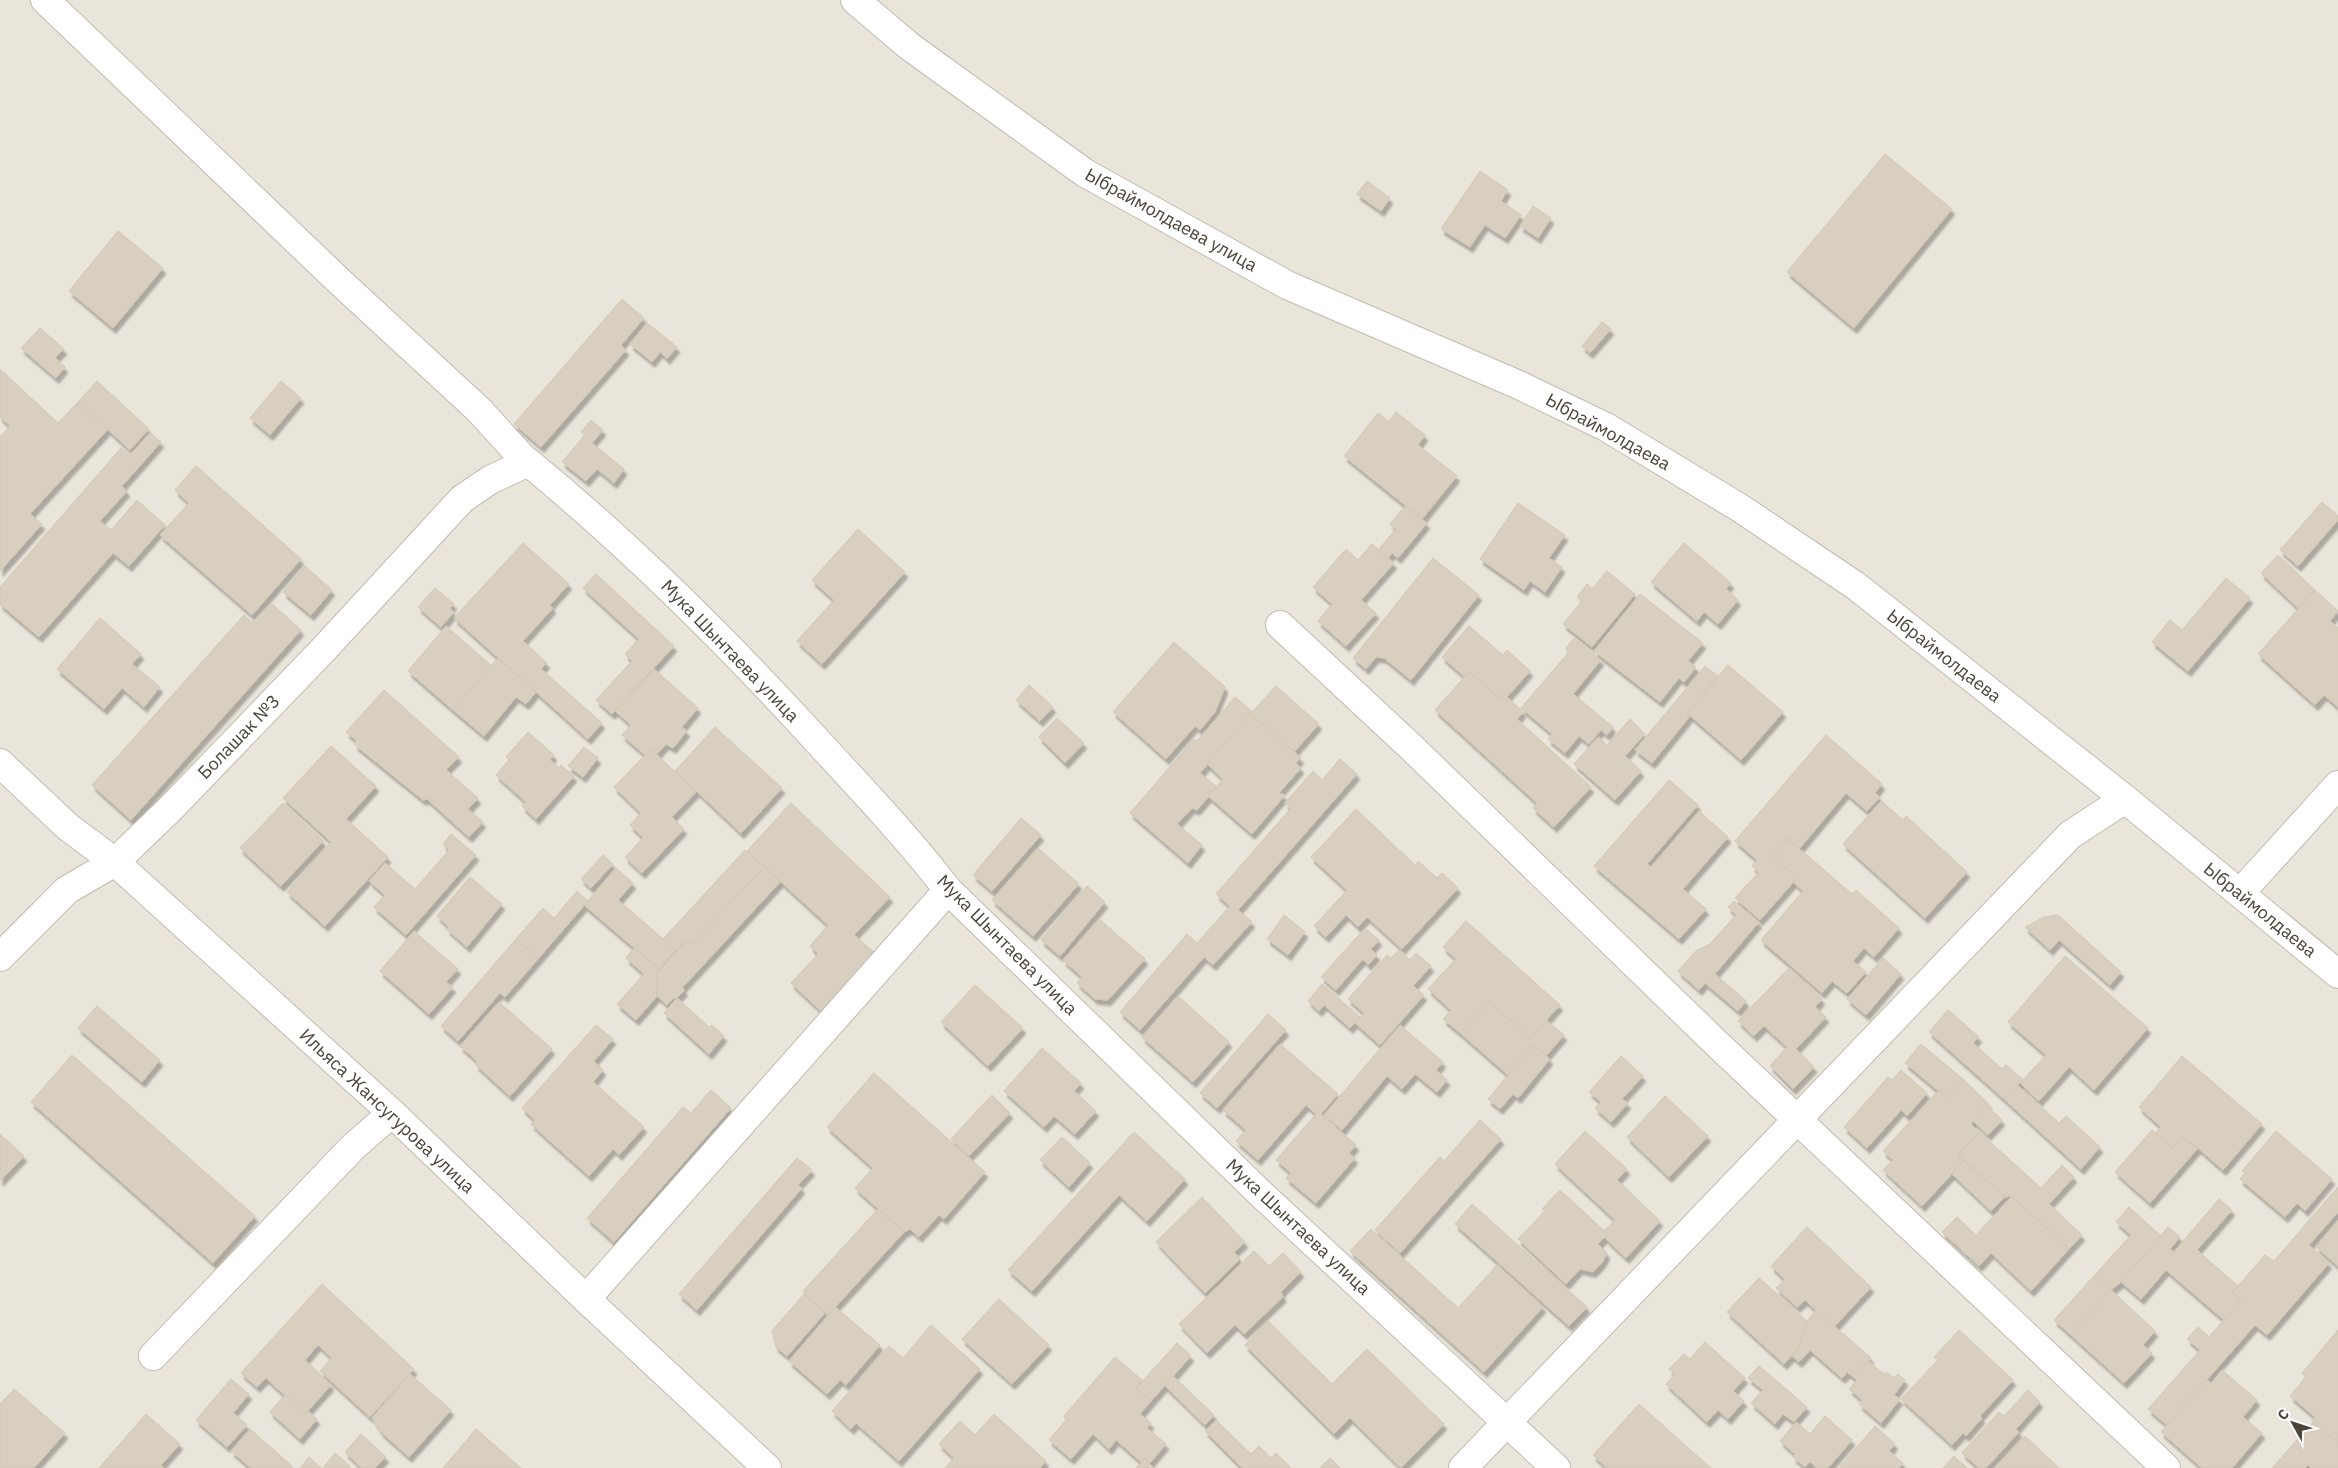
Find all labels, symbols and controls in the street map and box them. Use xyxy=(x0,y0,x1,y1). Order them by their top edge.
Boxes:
street label: Ыбраймолдаева улица xyxy=(1081,163,1262,277)
street label: Ыбраймолдаева xyxy=(1542,388,1675,476)
street label: Мука Шынтаева улица xyxy=(656,575,805,727)
street label: Ыбраймолдаева xyxy=(1882,604,2006,708)
street label: Болашак №3 xyxy=(193,690,285,784)
street label: Ыбраймолдаева xyxy=(2199,857,2322,963)
street label: Мука Шынтаева улица xyxy=(932,870,1083,1020)
street label: Ильяса Жансугурова улица xyxy=(295,1023,480,1198)
street label: Мука Шынтаева улица xyxy=(1221,1154,1376,1300)
north arrow xyxy=(2268,1398,2318,1448)
text: С xyxy=(2273,1405,2293,1424)

